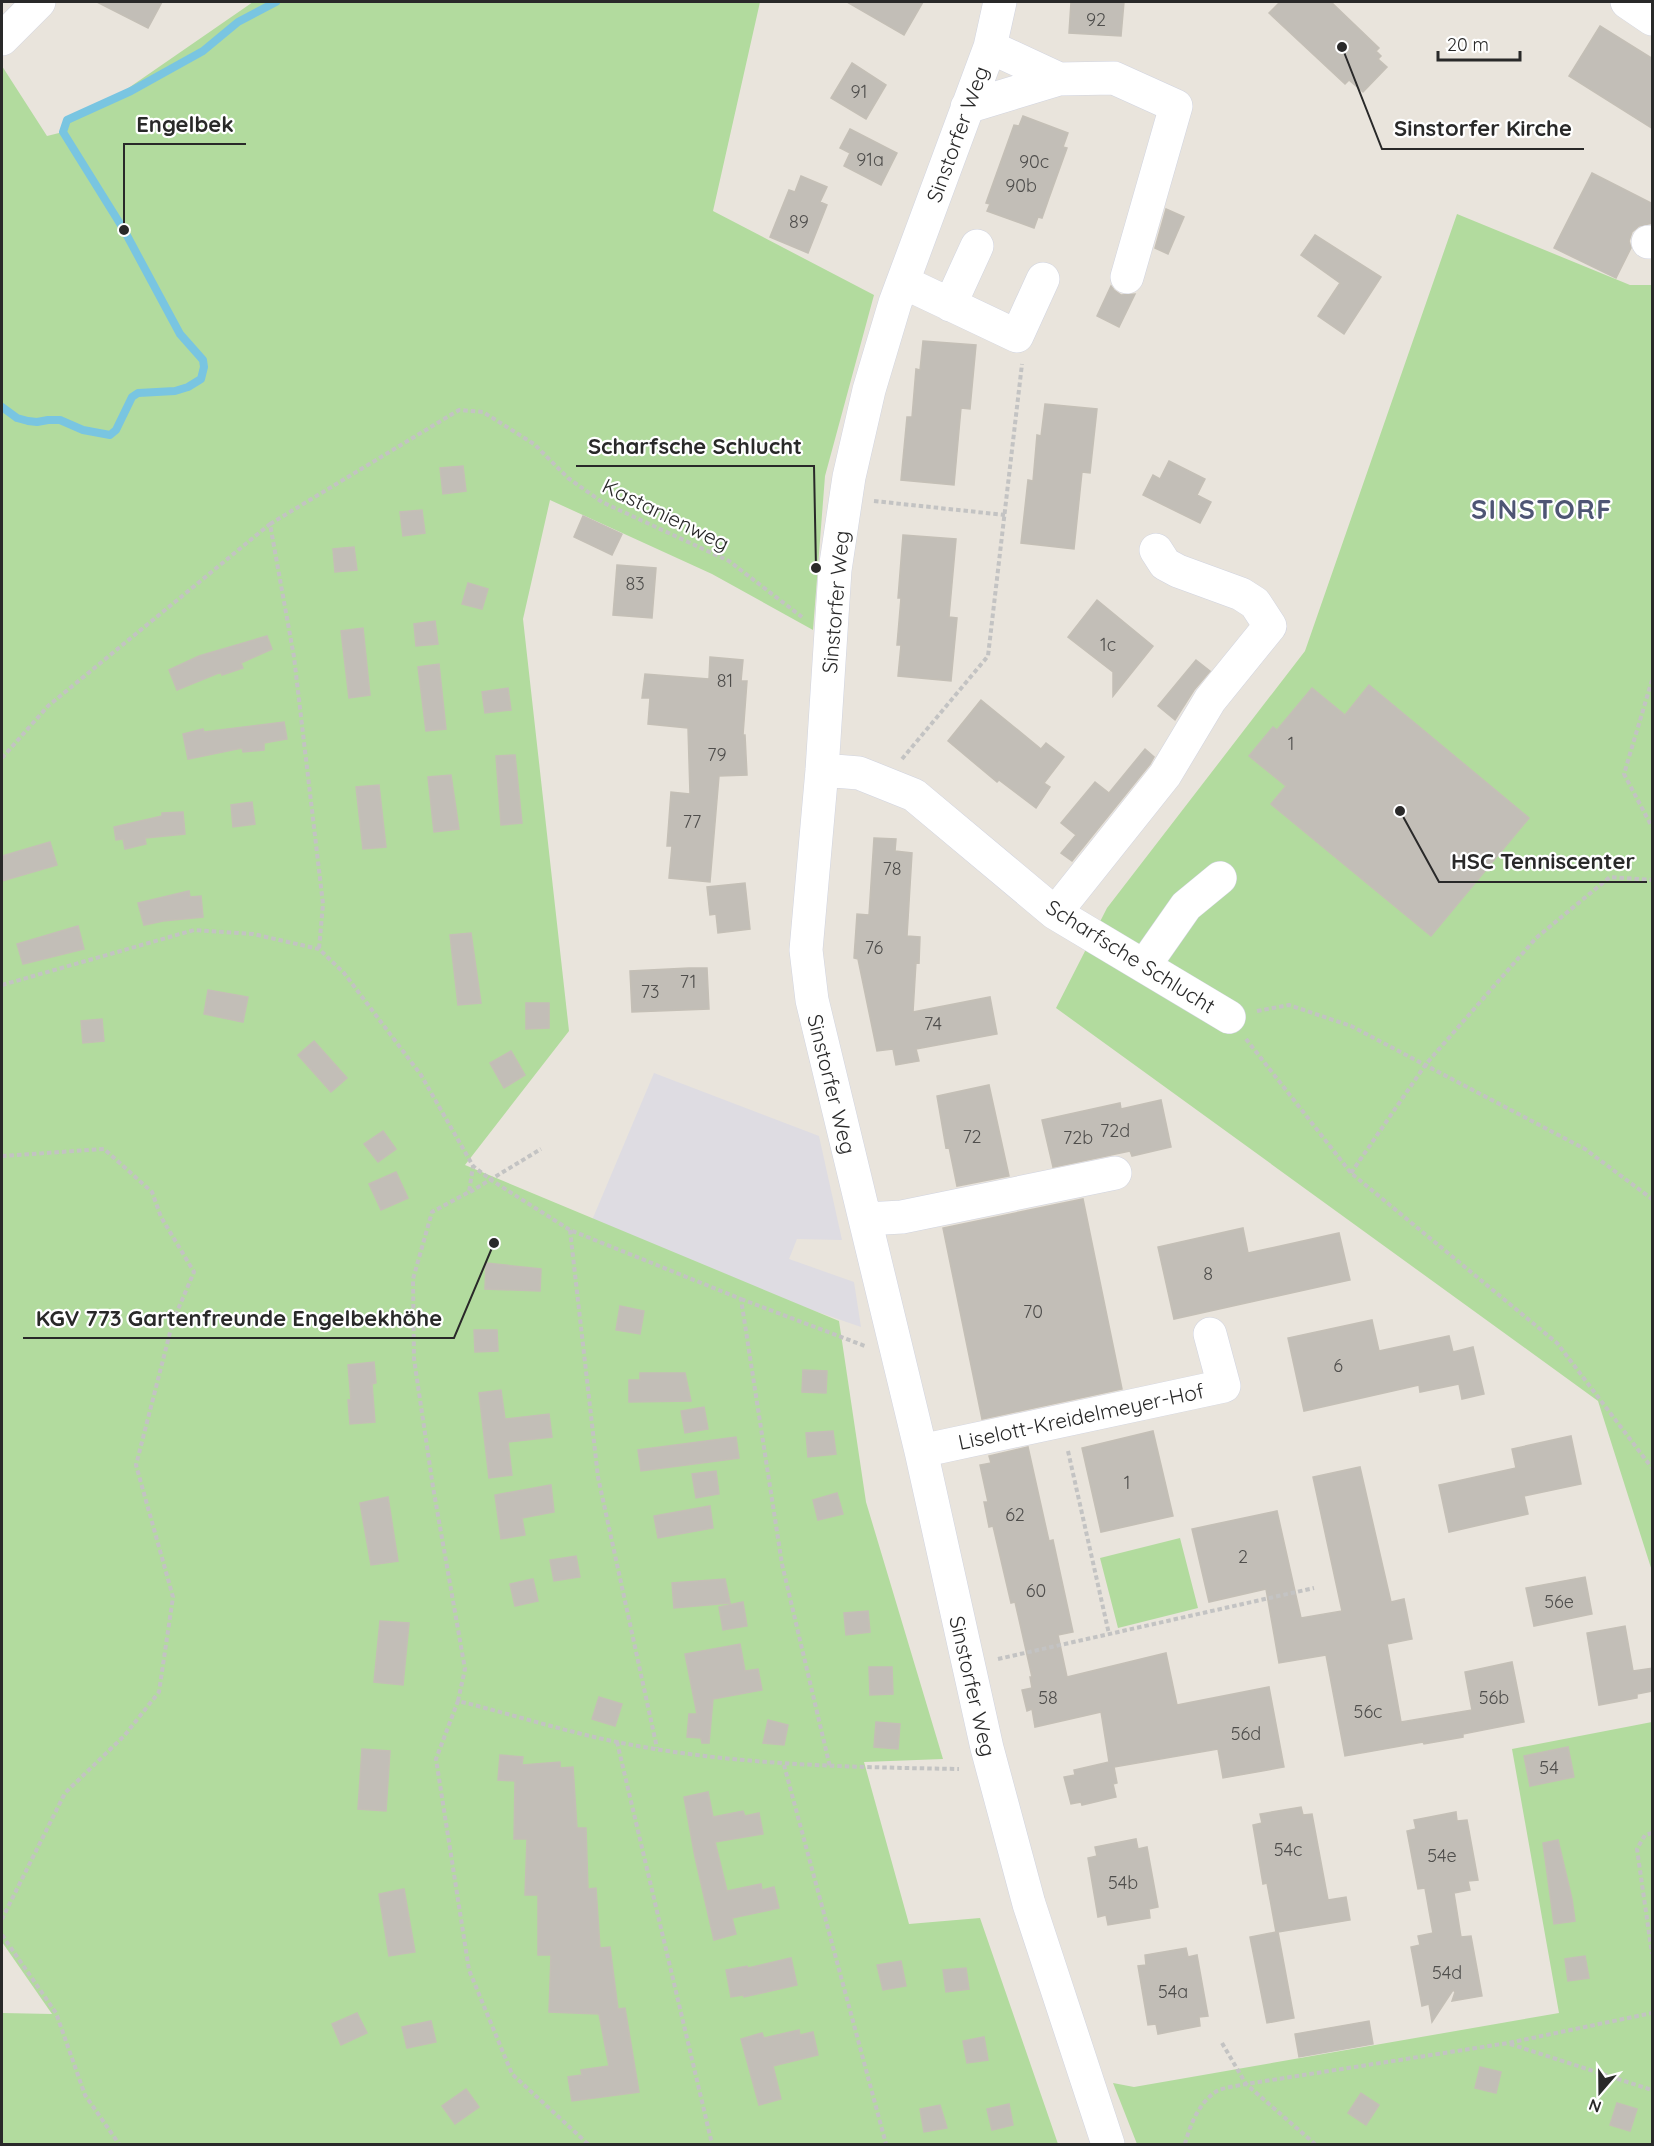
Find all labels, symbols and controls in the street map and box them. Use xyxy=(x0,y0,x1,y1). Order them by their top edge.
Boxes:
house number: 92 xyxy=(1086,8,1106,31)
scale bar xyxy=(1438,24,1520,62)
text: 20 m xyxy=(1447,33,1489,56)
street label: Sinstorfer Weg xyxy=(920,62,994,206)
house number: 91 xyxy=(851,80,867,103)
callout: Engelbek xyxy=(124,104,246,144)
callout: Sinstorfer Kirche xyxy=(1382,109,1584,149)
text: Engelbek xyxy=(136,110,234,138)
text: Sinstorfer Kirche xyxy=(1394,114,1572,142)
house number: 91a xyxy=(856,148,884,171)
house number: 90c xyxy=(1019,150,1049,173)
house number: 90b xyxy=(1005,174,1037,197)
house number: 89 xyxy=(789,210,809,233)
callout: Scharfsche Schlucht xyxy=(576,426,814,466)
text: Scharfsche Schlucht xyxy=(588,432,802,460)
street label: Kastanienweg xyxy=(598,472,734,556)
district label: SINSTORF xyxy=(1471,492,1613,526)
street label: Sinstorfer Weg xyxy=(816,529,854,675)
house number: 83 xyxy=(625,572,645,595)
house number: 1c xyxy=(1100,633,1116,656)
house number: 81 xyxy=(717,669,733,692)
house number: 1 xyxy=(1288,732,1294,755)
house number: 79 xyxy=(707,743,727,766)
house number: 77 xyxy=(683,810,701,833)
callout: HSC Tenniscenter xyxy=(1439,842,1647,882)
text: HSC Tenniscenter xyxy=(1451,847,1635,875)
house number: 78 xyxy=(883,857,901,880)
street label: Scharfsche Schlucht xyxy=(1042,893,1220,1019)
house number: 76 xyxy=(865,936,883,959)
house number: 71 xyxy=(680,970,696,993)
house number: 73 xyxy=(641,980,659,1003)
street label: Sinstorfer Weg xyxy=(802,1011,862,1157)
house number: 74 xyxy=(924,1012,942,1035)
house number: 72d xyxy=(1100,1119,1130,1142)
house number: 72 xyxy=(962,1125,982,1148)
house number: 72b xyxy=(1063,1126,1093,1149)
house number: 8 xyxy=(1203,1262,1213,1285)
callout: KGV 773 Gartenfreunde Engelbekhöhe xyxy=(23,1298,454,1338)
house number: 70 xyxy=(1023,1300,1043,1323)
text: KGV 773 Gartenfreunde Engelbekhöhe xyxy=(36,1304,442,1332)
house number: 6 xyxy=(1333,1354,1343,1377)
street label: Liselott-Kreidelmeyer-Hof xyxy=(956,1377,1207,1455)
house number: 1 xyxy=(1124,1471,1130,1494)
house number: 62 xyxy=(1005,1503,1025,1526)
house number: 2 xyxy=(1238,1545,1248,1568)
house number: 60 xyxy=(1026,1579,1046,1602)
house number: 56e xyxy=(1544,1590,1574,1613)
street label: Sinstorfer Weg xyxy=(944,1613,1002,1759)
house number: 58 xyxy=(1038,1686,1058,1709)
house number: 56b xyxy=(1479,1686,1509,1709)
house number: 56c xyxy=(1354,1700,1382,1723)
house number: 56d xyxy=(1231,1722,1261,1745)
house number: 54 xyxy=(1539,1756,1559,1779)
house number: 54c xyxy=(1274,1838,1302,1861)
house number: 54e xyxy=(1427,1844,1457,1867)
house number: 54b xyxy=(1108,1871,1138,1894)
house number: 54d xyxy=(1432,1961,1462,1984)
house number: 54a xyxy=(1158,1980,1188,2003)
north arrow xyxy=(1570,2062,1630,2122)
text: N xyxy=(1586,2095,1604,2118)

